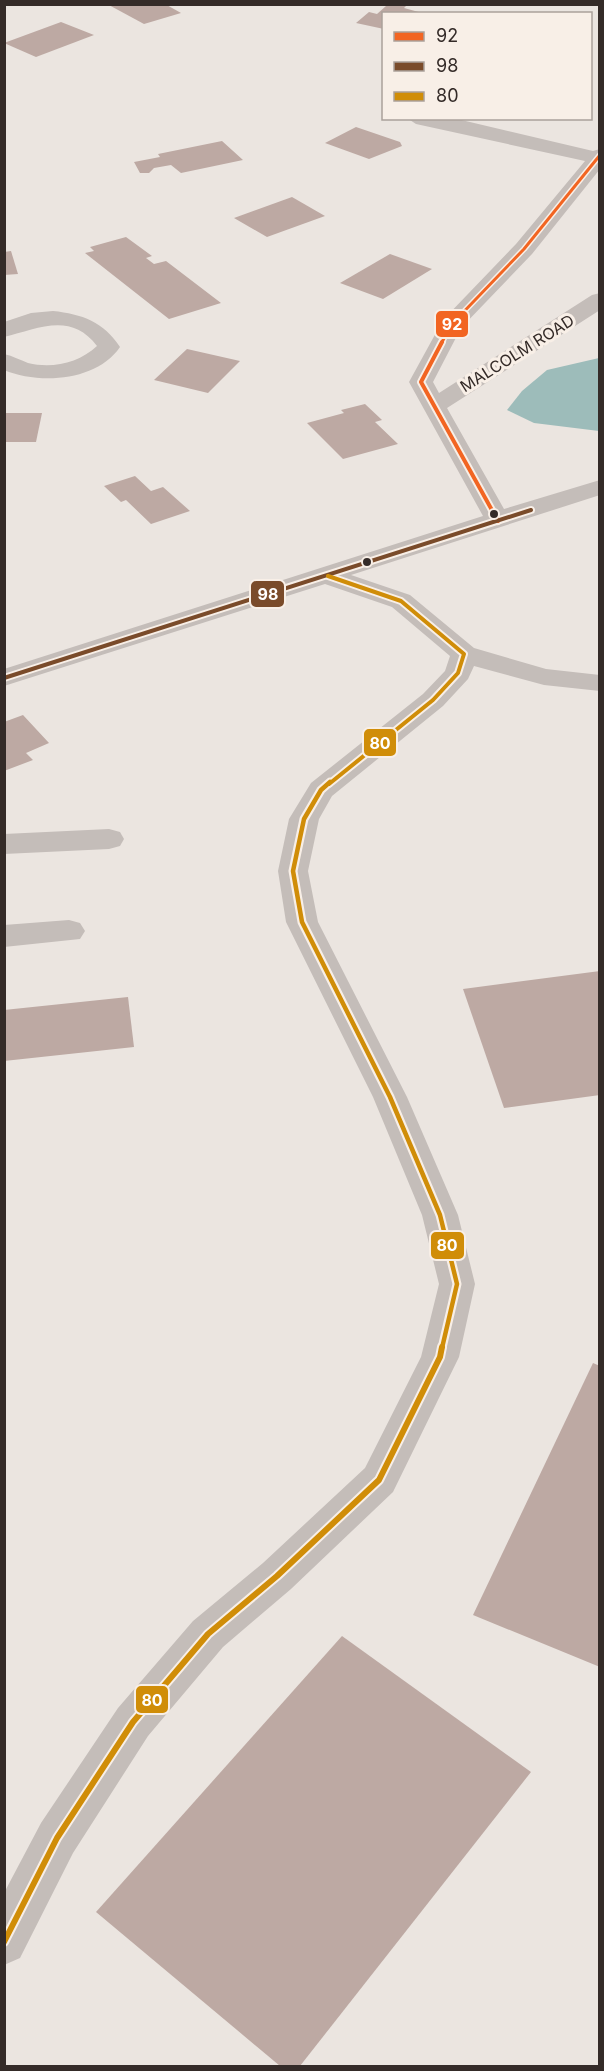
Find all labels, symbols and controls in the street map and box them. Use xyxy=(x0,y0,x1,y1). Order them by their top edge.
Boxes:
legend xyxy=(382,12,592,120)
text: 92 xyxy=(436,25,458,46)
text: 98 xyxy=(436,55,458,76)
text: 80 xyxy=(436,85,459,106)
line badge: 92 xyxy=(435,310,469,338)
street label: MALCOLM ROAD xyxy=(456,310,578,396)
text: 92 xyxy=(442,314,462,334)
unlabelled marker xyxy=(488,508,500,520)
unlabelled marker xyxy=(361,556,373,568)
line badge: 98 xyxy=(250,580,285,608)
text: 98 xyxy=(258,584,278,604)
line badge: 80 xyxy=(363,728,397,757)
text: 80 xyxy=(369,733,391,753)
line badge: 80 xyxy=(430,1231,465,1260)
text: 80 xyxy=(436,1235,458,1255)
line badge: 80 xyxy=(135,1685,169,1714)
text: 80 xyxy=(141,1690,163,1710)

